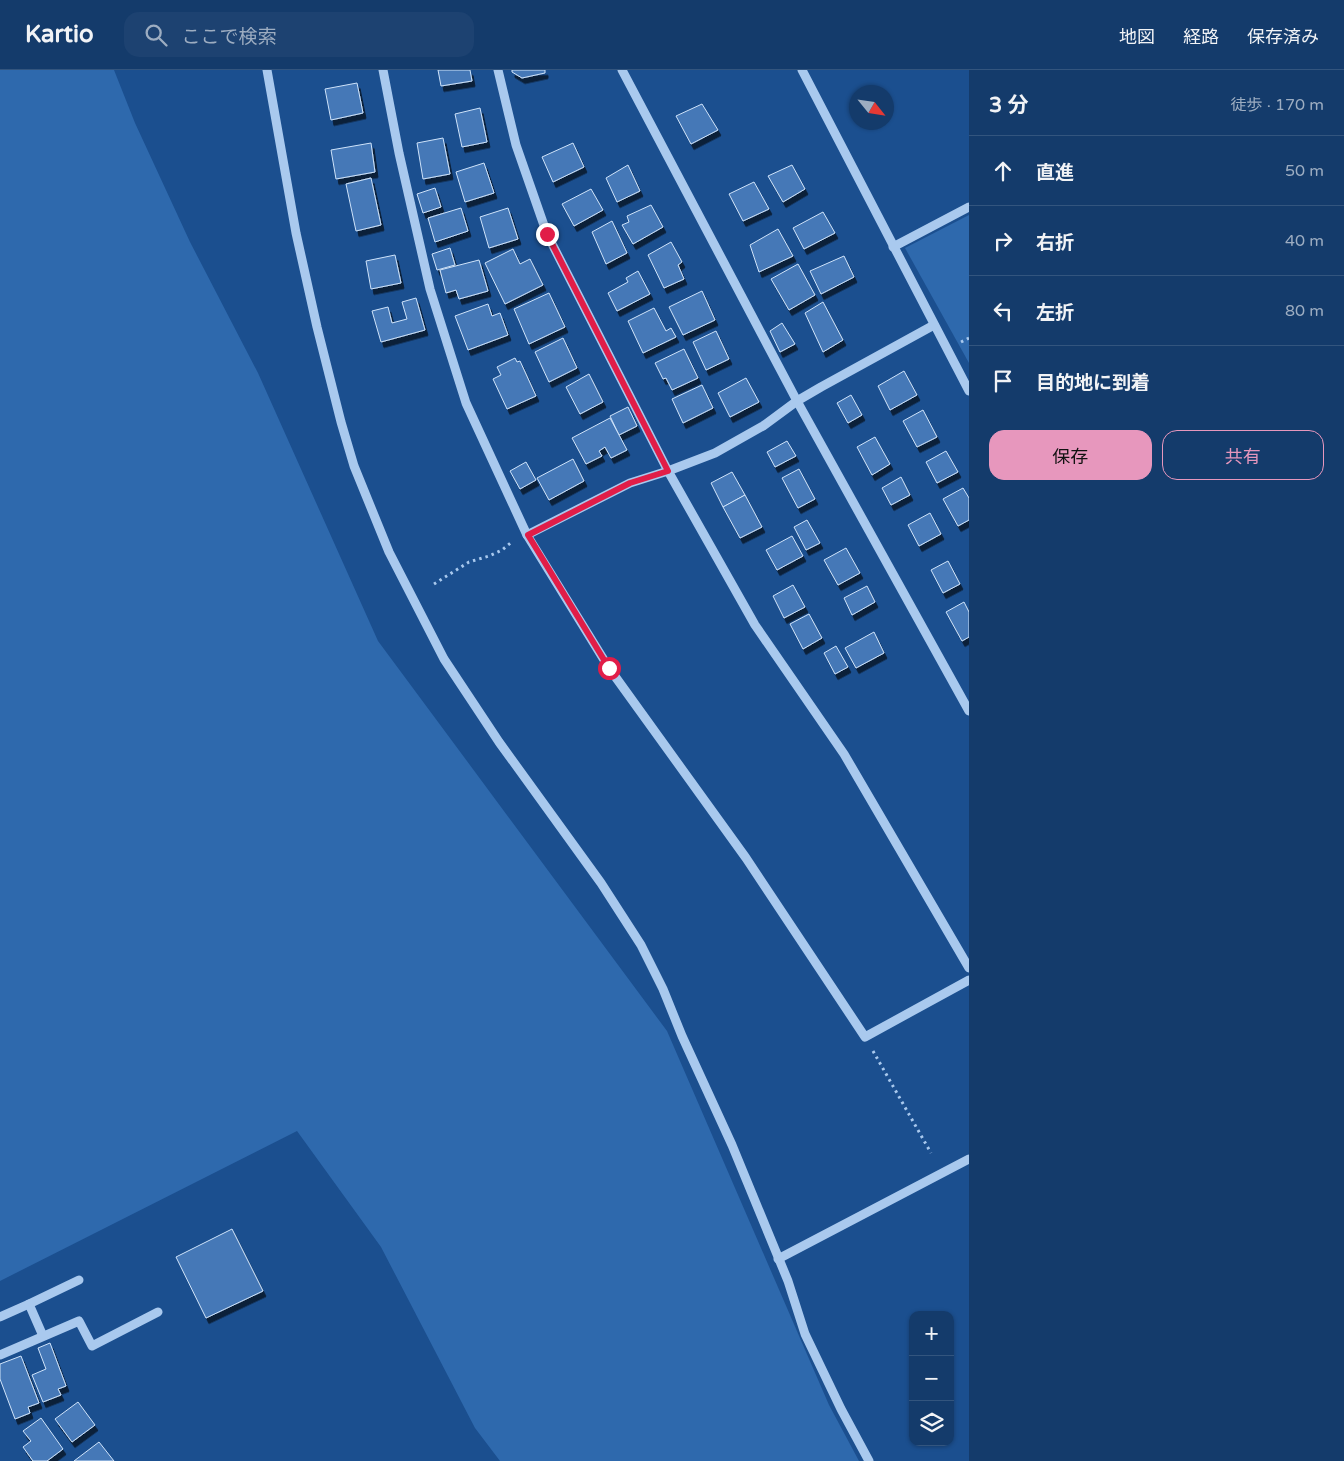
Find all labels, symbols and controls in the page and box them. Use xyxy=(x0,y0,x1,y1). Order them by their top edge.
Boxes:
search box xyxy=(124,12,474,57)
text: Kartio xyxy=(25,20,94,49)
icon: search xyxy=(142,21,170,49)
text: ここで検索 xyxy=(182,26,277,48)
text: 地図 xyxy=(1119,26,1155,48)
text: 経路 xyxy=(1183,26,1219,48)
text: 保存済み xyxy=(1247,26,1319,48)
north arrow xyxy=(849,85,894,130)
text: 3 分 xyxy=(989,93,1029,118)
text: 徒歩 · 170 m xyxy=(1231,95,1324,115)
icon: ahead xyxy=(989,157,1017,185)
text: 50 m xyxy=(1285,161,1324,181)
text: 直進 xyxy=(1036,162,1074,184)
route end xyxy=(536,223,559,246)
icon: right xyxy=(989,227,1017,255)
text: 40 m xyxy=(1285,231,1324,251)
text: 右折 xyxy=(1036,232,1074,254)
icon: left xyxy=(989,297,1017,325)
text: 80 m xyxy=(1285,301,1324,321)
text: 左折 xyxy=(1036,302,1074,324)
icon: arrive xyxy=(989,367,1017,395)
text: 目的地に到着 xyxy=(1036,372,1150,394)
button: 保存 xyxy=(989,430,1152,480)
button: 共有 xyxy=(1162,430,1324,480)
route start xyxy=(598,657,621,680)
map controls xyxy=(909,1311,954,1446)
button: + xyxy=(909,1311,954,1356)
button: − xyxy=(909,1356,954,1401)
button: layers xyxy=(909,1401,954,1446)

